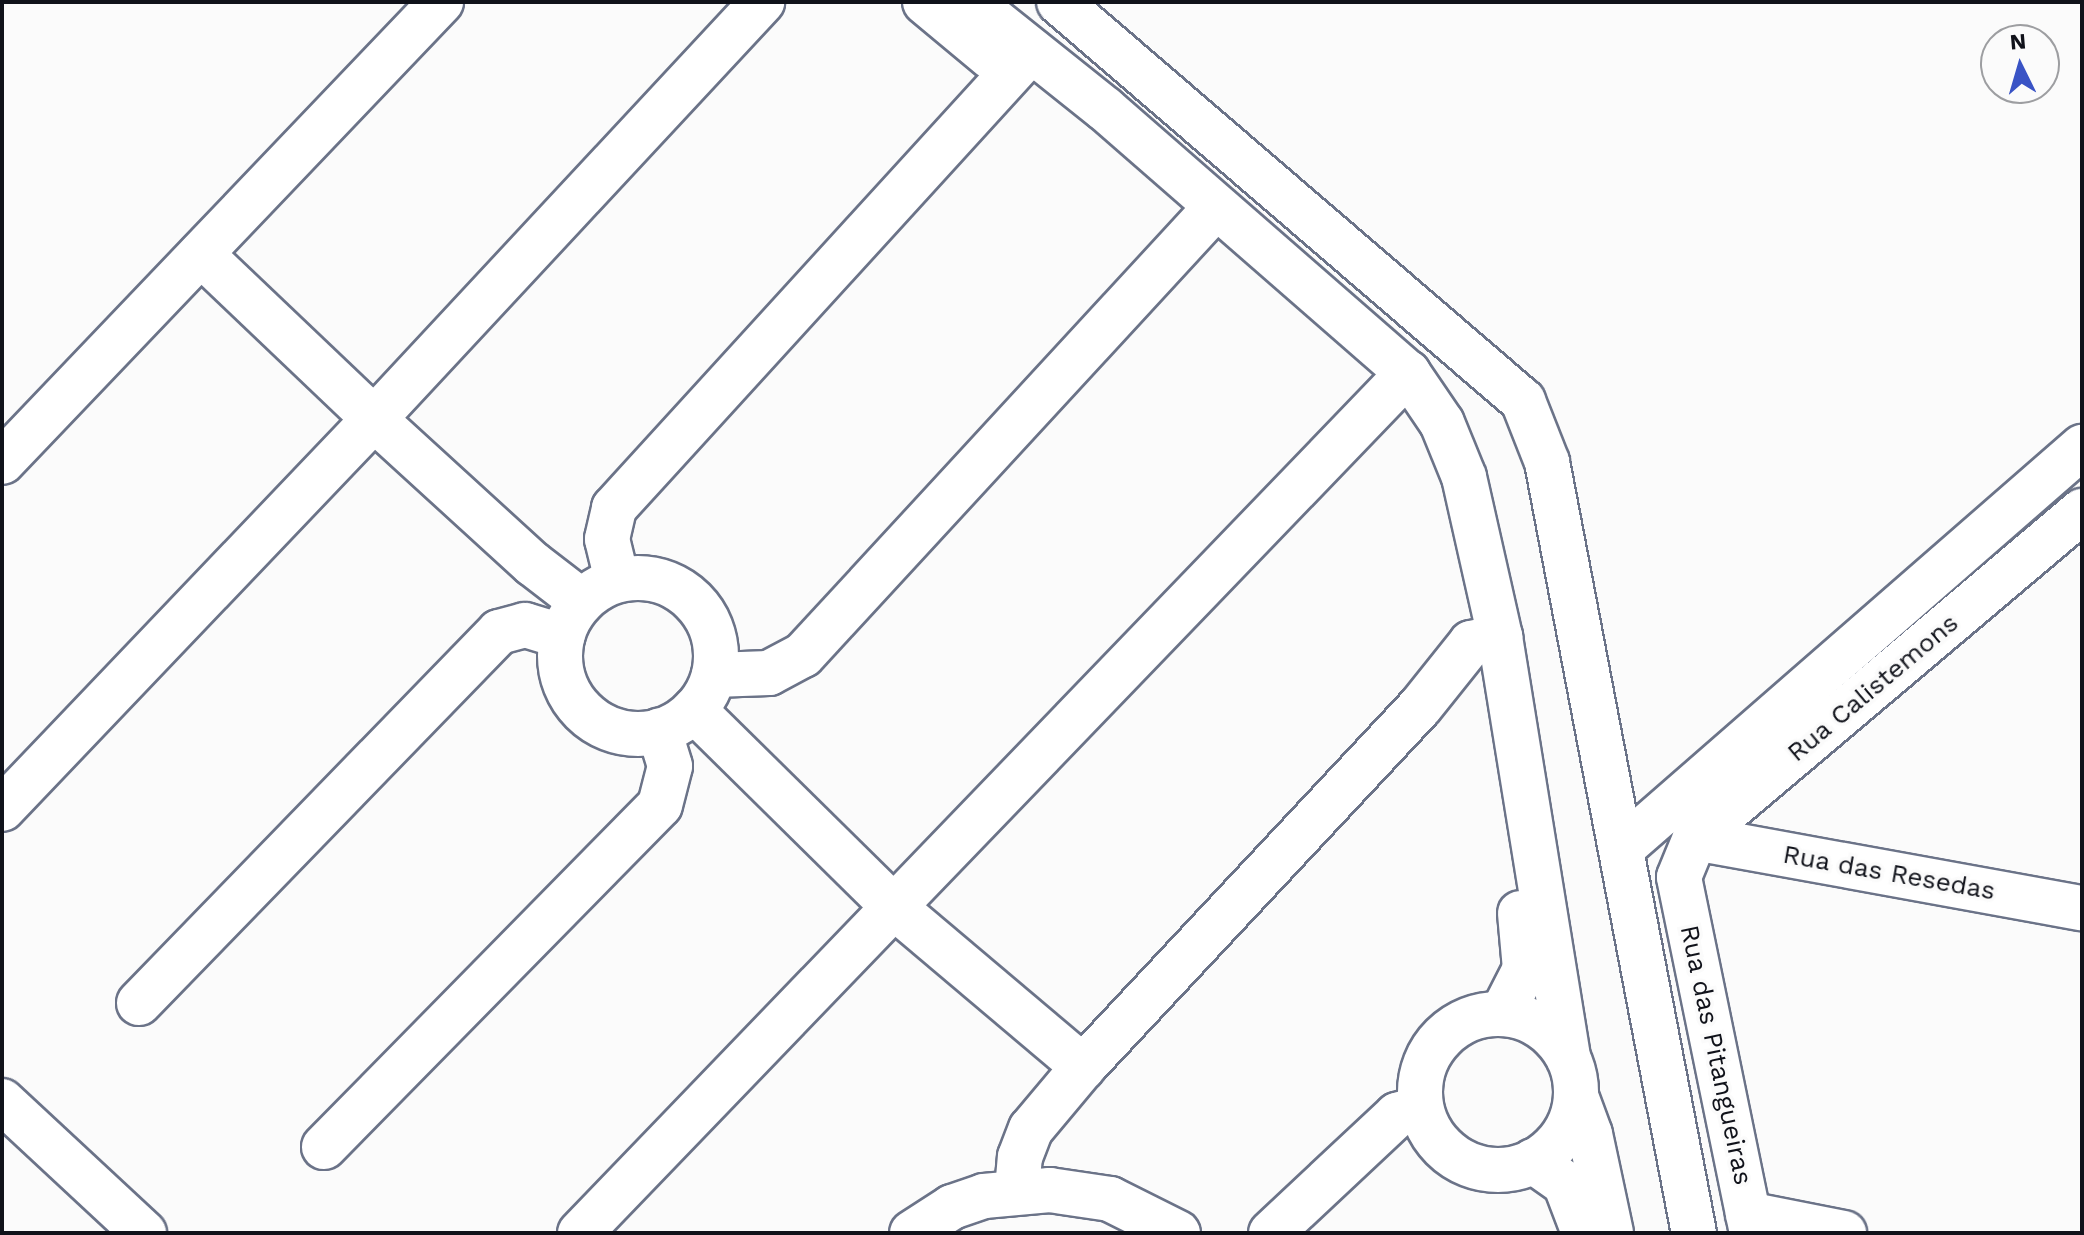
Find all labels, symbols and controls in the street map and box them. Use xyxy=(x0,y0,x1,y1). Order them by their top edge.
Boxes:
north arrow xyxy=(1980,24,2060,104)
text: N xyxy=(2009,28,2027,55)
street label: Rua Calistemons xyxy=(1781,607,1965,769)
street label: Rua das Resedas xyxy=(1780,839,1998,907)
street label: Rua das Pitangueiras xyxy=(1673,922,1759,1188)

